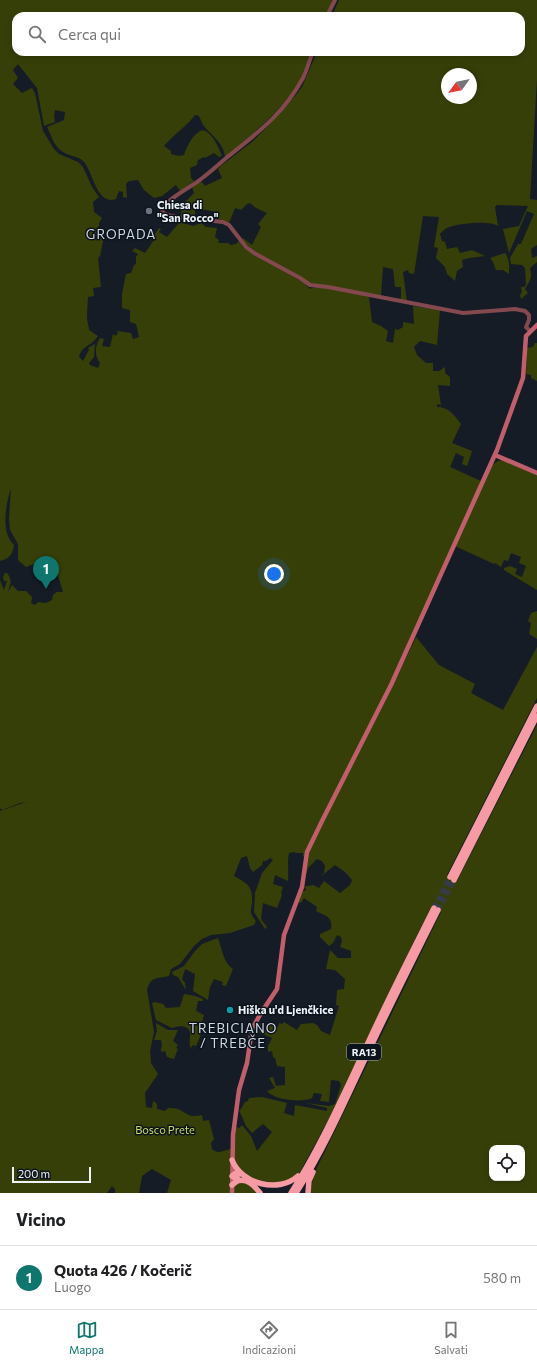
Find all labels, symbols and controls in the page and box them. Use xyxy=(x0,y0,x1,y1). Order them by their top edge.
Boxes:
search box xyxy=(12,12,525,56)
icon: search xyxy=(26,23,48,45)
text: Cerca qui xyxy=(58,25,121,43)
north arrow xyxy=(441,68,477,104)
place label: Chiesa di "San Rocco" xyxy=(157,198,219,224)
marker: Chiesa di "San Rocco" xyxy=(144,206,154,216)
district label: GROPADA xyxy=(86,226,156,242)
pin: 1 xyxy=(33,556,59,589)
your location xyxy=(264,564,284,584)
place label: Hiška u'd Ljenčkice xyxy=(238,1003,334,1016)
marker: Hiška u'd Ljenčkice xyxy=(225,1005,235,1015)
district label: TREBICIANO / TREBČE xyxy=(189,1020,277,1051)
road number: RA13 xyxy=(347,1044,381,1060)
park label: Bosco Prete xyxy=(135,1123,195,1136)
map controls xyxy=(489,1145,525,1181)
button: locate xyxy=(489,1145,525,1181)
scale bar xyxy=(12,1165,91,1184)
text: 200 m xyxy=(18,1167,50,1180)
text: Vicino xyxy=(16,1209,66,1230)
text: Quota 426 / Kočerič xyxy=(54,1261,192,1279)
text: 1 xyxy=(26,1270,32,1286)
text: 580 m xyxy=(483,1270,521,1286)
text: Luogo xyxy=(54,1279,91,1295)
tab: Mappa xyxy=(69,1319,104,1356)
tab: Indicazioni xyxy=(242,1319,296,1356)
tab: Salvati xyxy=(434,1319,468,1356)

